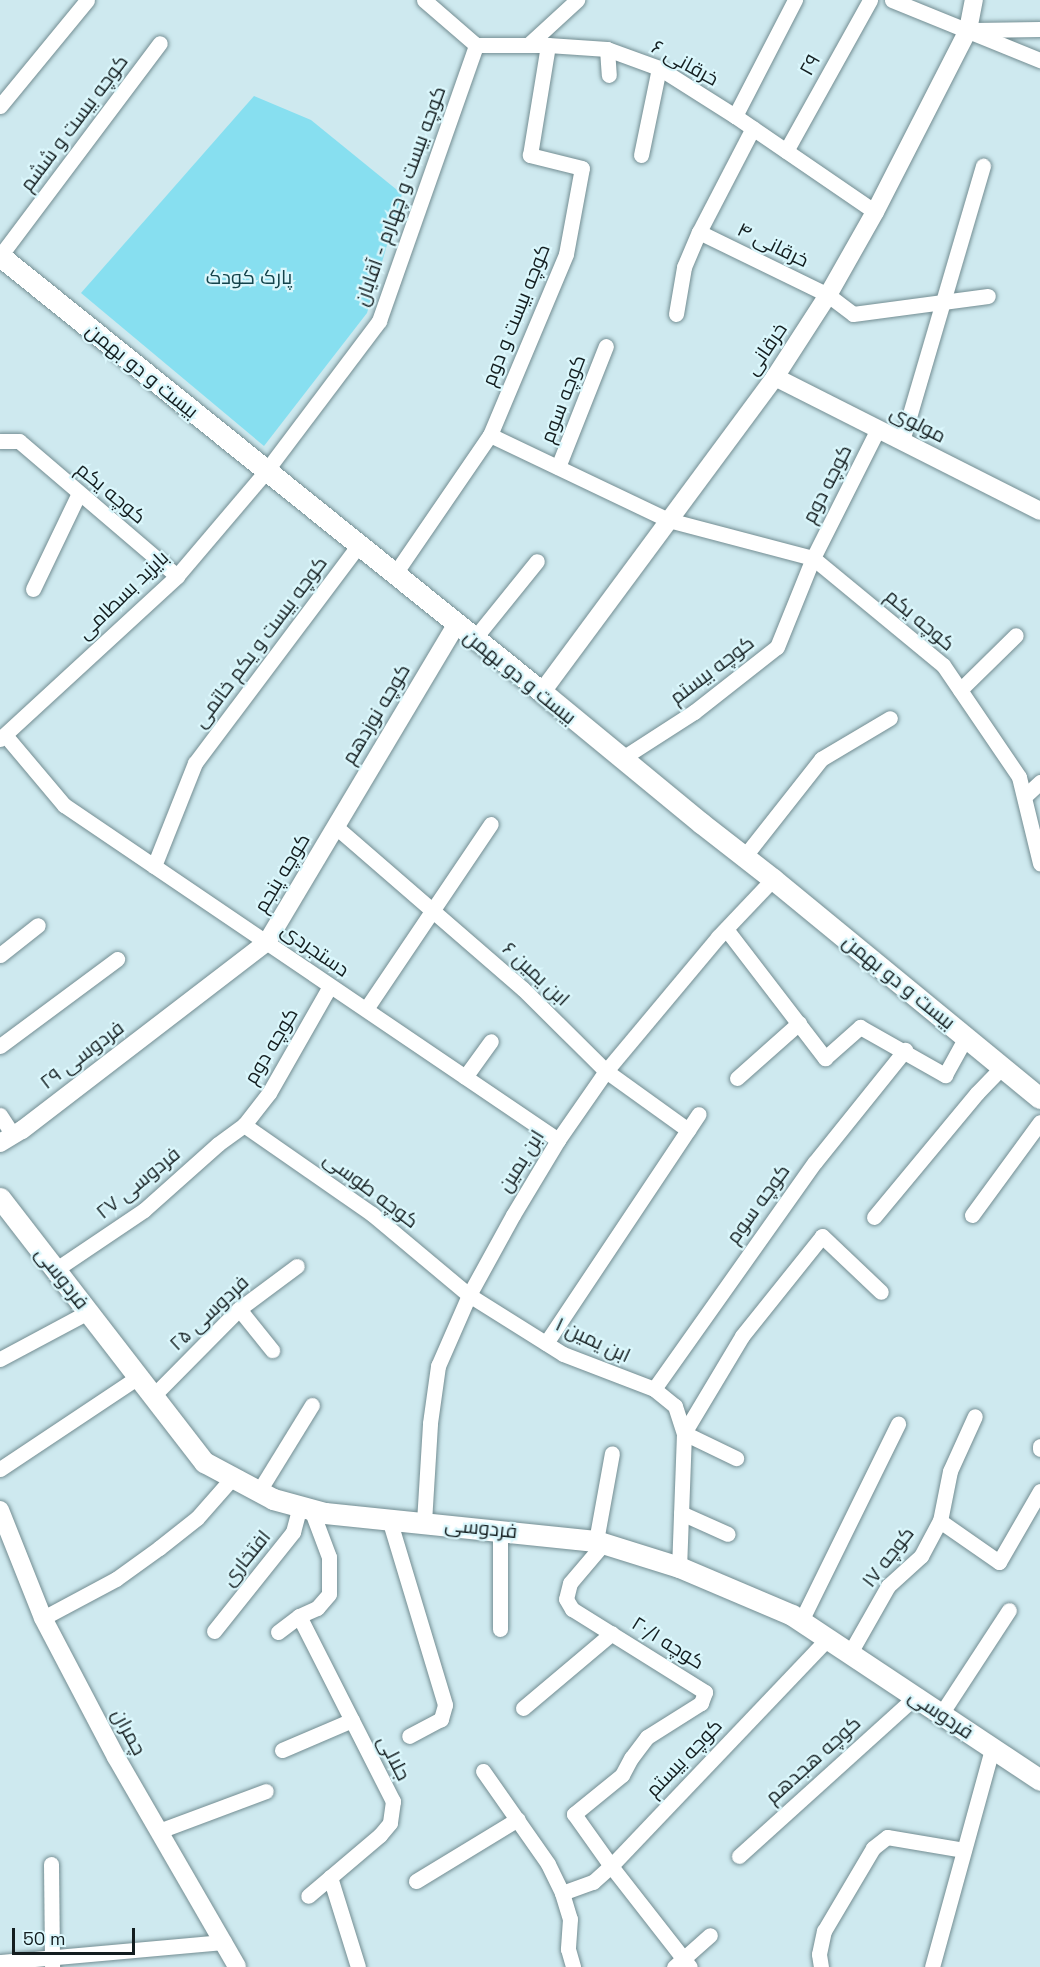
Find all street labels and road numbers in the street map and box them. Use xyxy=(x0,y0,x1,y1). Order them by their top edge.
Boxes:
street label: خرقانی ۶ xyxy=(647,35,723,91)
street label: کوچه بیست و ششم xyxy=(15,50,133,196)
street label: ۲۹ xyxy=(794,50,826,80)
street label: کوچه بیست و چهارم - آقایان xyxy=(349,82,451,310)
street label: خرقانی ۴ xyxy=(733,217,813,273)
street label: کوچه بیست و دوم xyxy=(477,241,555,389)
street label: بیست و دو بهمن xyxy=(81,318,203,424)
street label: خرقانی xyxy=(740,318,792,380)
street label: کوچه سوم xyxy=(535,352,591,446)
street label: مولوی xyxy=(886,400,950,448)
street label: کوچه دوم xyxy=(797,441,857,527)
street label: کوچه یکم xyxy=(71,457,151,529)
street label: بایزید بسطامی xyxy=(72,545,174,645)
street label: کوچه بیست و یکم خاتمی xyxy=(188,552,332,732)
street label: کوچه یکم xyxy=(880,584,960,656)
street label: بیست و دو بهمن xyxy=(459,624,581,730)
street label: کوچه بیستم xyxy=(665,631,759,709)
street label: کوچه نوزدهم xyxy=(337,659,415,769)
street label: کوچه پنجم xyxy=(249,829,315,917)
street label: دستجردی xyxy=(276,918,354,982)
street label: بیست و دو بهمن xyxy=(838,929,960,1035)
street label: ابن یمین ۶ xyxy=(497,937,575,1011)
street label: کوچه دوم xyxy=(239,1003,303,1089)
street label: فردوسی ۲۹ xyxy=(35,1016,129,1094)
street label: ابن یمین xyxy=(493,1126,549,1196)
street label: فردوسی ۲۷ xyxy=(91,1142,185,1224)
street label: کوچه طوسی xyxy=(319,1147,423,1233)
street label: کوچه سوم xyxy=(721,1160,795,1248)
street label: فردوسی xyxy=(30,1242,94,1314)
street label: فردوسی ۲۵ xyxy=(164,1270,254,1356)
street label: ابن یمین ۱ xyxy=(552,1312,634,1368)
street label: فردوسی xyxy=(443,1512,519,1544)
street label: ۱۷ کوچه xyxy=(857,1522,919,1592)
street label: افتخاری xyxy=(216,1525,276,1591)
street label: کوچه ۲۰/۱ xyxy=(627,1611,709,1675)
street label: فردوسی xyxy=(904,1684,978,1744)
street label: چمران xyxy=(107,1705,151,1759)
street label: کوچه هجدهم xyxy=(761,1711,865,1809)
street label: کوچه بیستم xyxy=(641,1714,727,1802)
street label: جلالی xyxy=(372,1731,416,1785)

